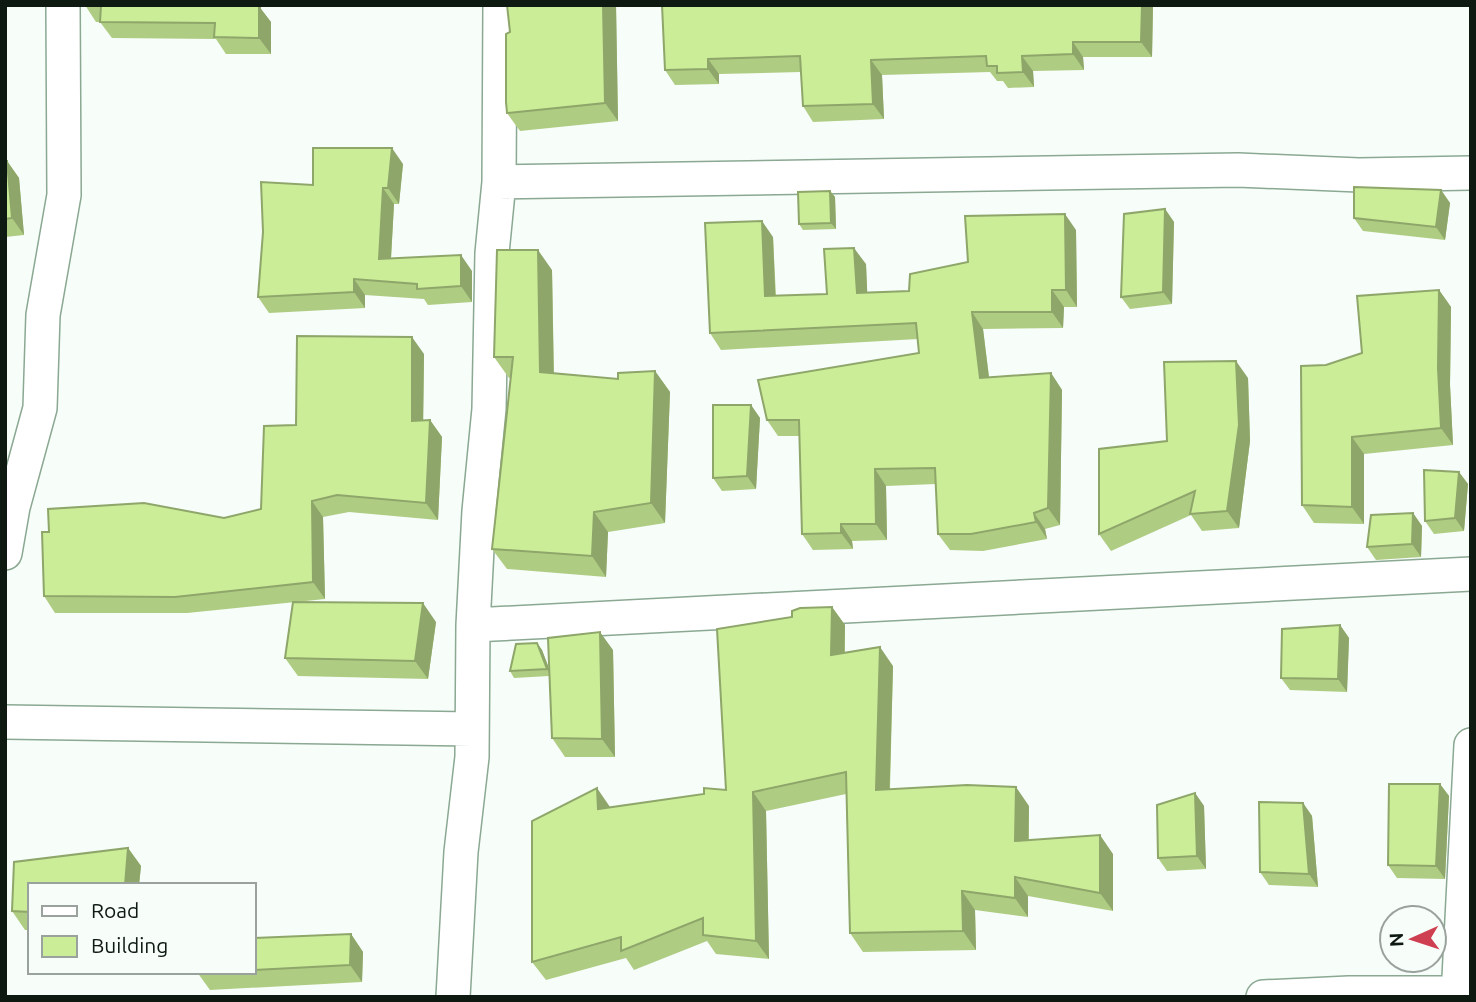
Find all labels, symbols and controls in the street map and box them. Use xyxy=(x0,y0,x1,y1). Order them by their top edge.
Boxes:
legend xyxy=(28,883,256,974)
text: Road xyxy=(91,898,139,922)
north arrow xyxy=(1378,904,1448,974)
text: N xyxy=(1385,932,1407,948)
text: Building xyxy=(91,933,168,957)

